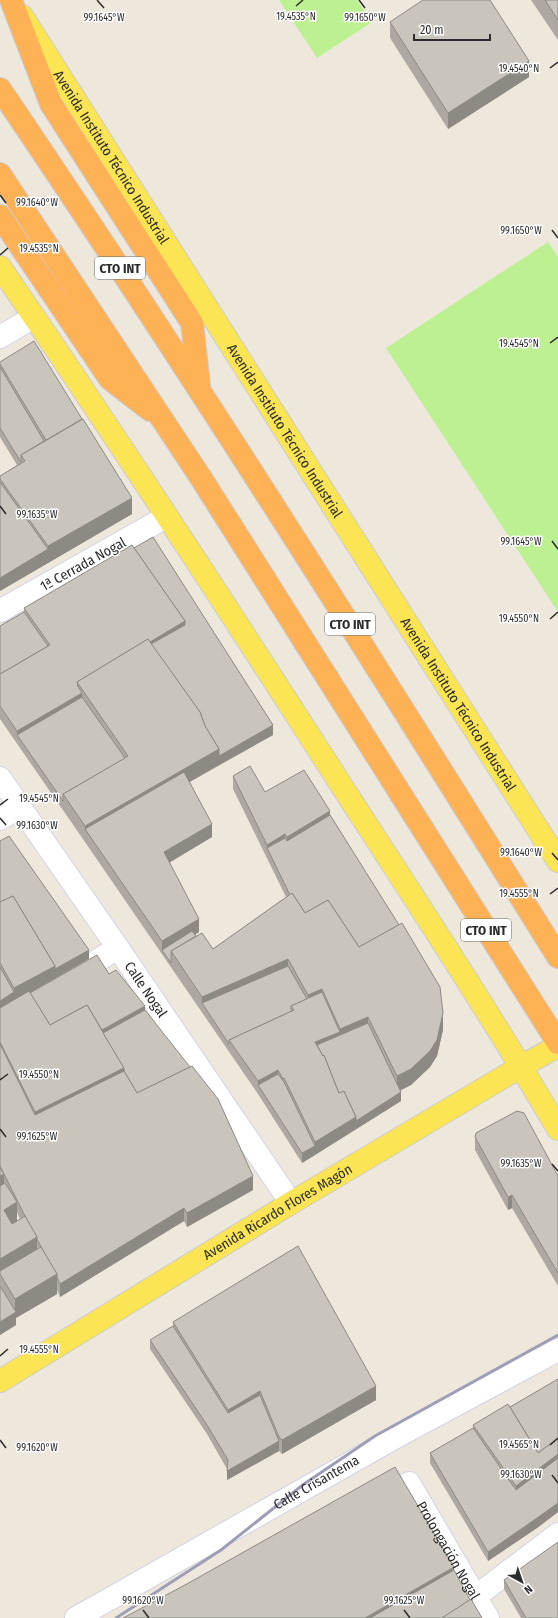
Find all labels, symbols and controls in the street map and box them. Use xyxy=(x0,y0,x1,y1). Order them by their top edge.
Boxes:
text: 19.4535°N xyxy=(276,11,316,23)
text: 99.1645°W xyxy=(83,12,125,24)
text: 99.1650°W xyxy=(344,12,386,24)
scale bar xyxy=(414,16,490,42)
text: 20 m xyxy=(420,23,444,37)
text: 19.4540°N xyxy=(499,63,539,75)
street label: Avenida Instituto Técnico Industrial xyxy=(50,67,173,248)
text: 99.1640°W xyxy=(16,197,58,209)
text: 99.1650°W xyxy=(500,225,542,237)
text: 19.4535°N xyxy=(19,243,59,255)
road number: CTO INT xyxy=(95,257,145,279)
text: 19.4545°N xyxy=(499,338,539,350)
street label: Avenida Instituto Técnico Industrial xyxy=(223,341,346,521)
text: 99.1635°W xyxy=(17,509,58,521)
street label: 1ª Cerrada Nogal xyxy=(37,534,129,595)
text: 99.1645°W xyxy=(500,536,542,548)
road number: CTO INT xyxy=(325,613,375,635)
text: 19.4550°N xyxy=(499,613,539,625)
street label: Avenida Instituto Técnico Industrial xyxy=(397,614,520,795)
text: 19.4545°N xyxy=(19,793,59,805)
text: 99.1630°W xyxy=(16,820,58,832)
text: 99.1640°W xyxy=(500,847,542,859)
text: 19.4555°N xyxy=(499,888,539,900)
road number: CTO INT xyxy=(461,919,511,941)
street label: Calle Nogal xyxy=(121,958,171,1021)
text: 19.4550°N xyxy=(19,1069,59,1081)
text: 99.1625°W xyxy=(17,1131,58,1143)
text: 99.1635°W xyxy=(501,1158,542,1170)
street label: Avenida Ricardo Flores Magón xyxy=(200,1161,355,1264)
text: 19.4555°N xyxy=(19,1344,59,1356)
text: 19.4565°N xyxy=(499,1439,539,1451)
text: 99.1620°W xyxy=(16,1442,58,1454)
street label: Calle Crisantema xyxy=(271,1452,362,1514)
text: 99.1630°W xyxy=(500,1469,542,1481)
street label: Prolongación Nogal xyxy=(413,1498,483,1603)
north arrow xyxy=(502,1562,542,1602)
text: N xyxy=(521,1582,535,1596)
text: 99.1620°W xyxy=(122,1595,164,1607)
text: 99.1625°W xyxy=(384,1595,425,1607)

